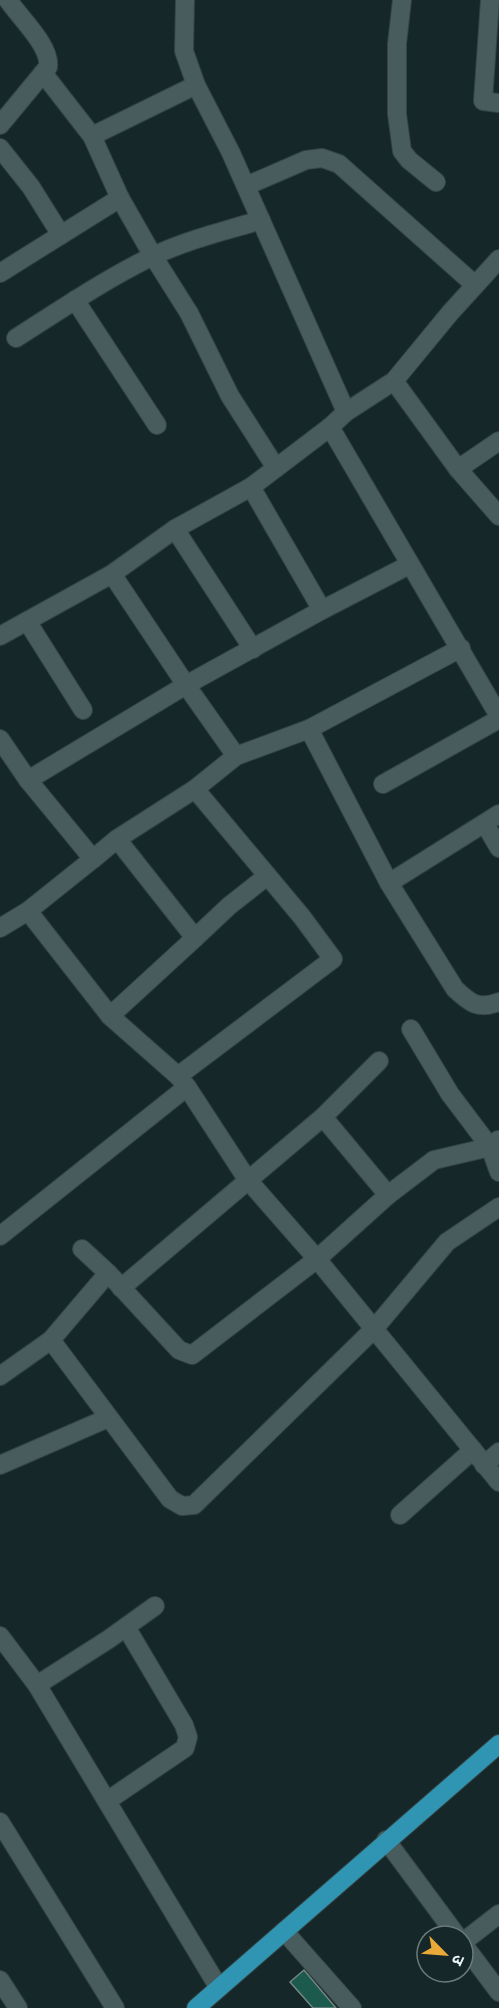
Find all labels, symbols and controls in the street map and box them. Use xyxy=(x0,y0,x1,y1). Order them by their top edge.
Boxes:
north arrow xyxy=(415,1924,475,1984)
text: उ xyxy=(446,1951,471,1970)

